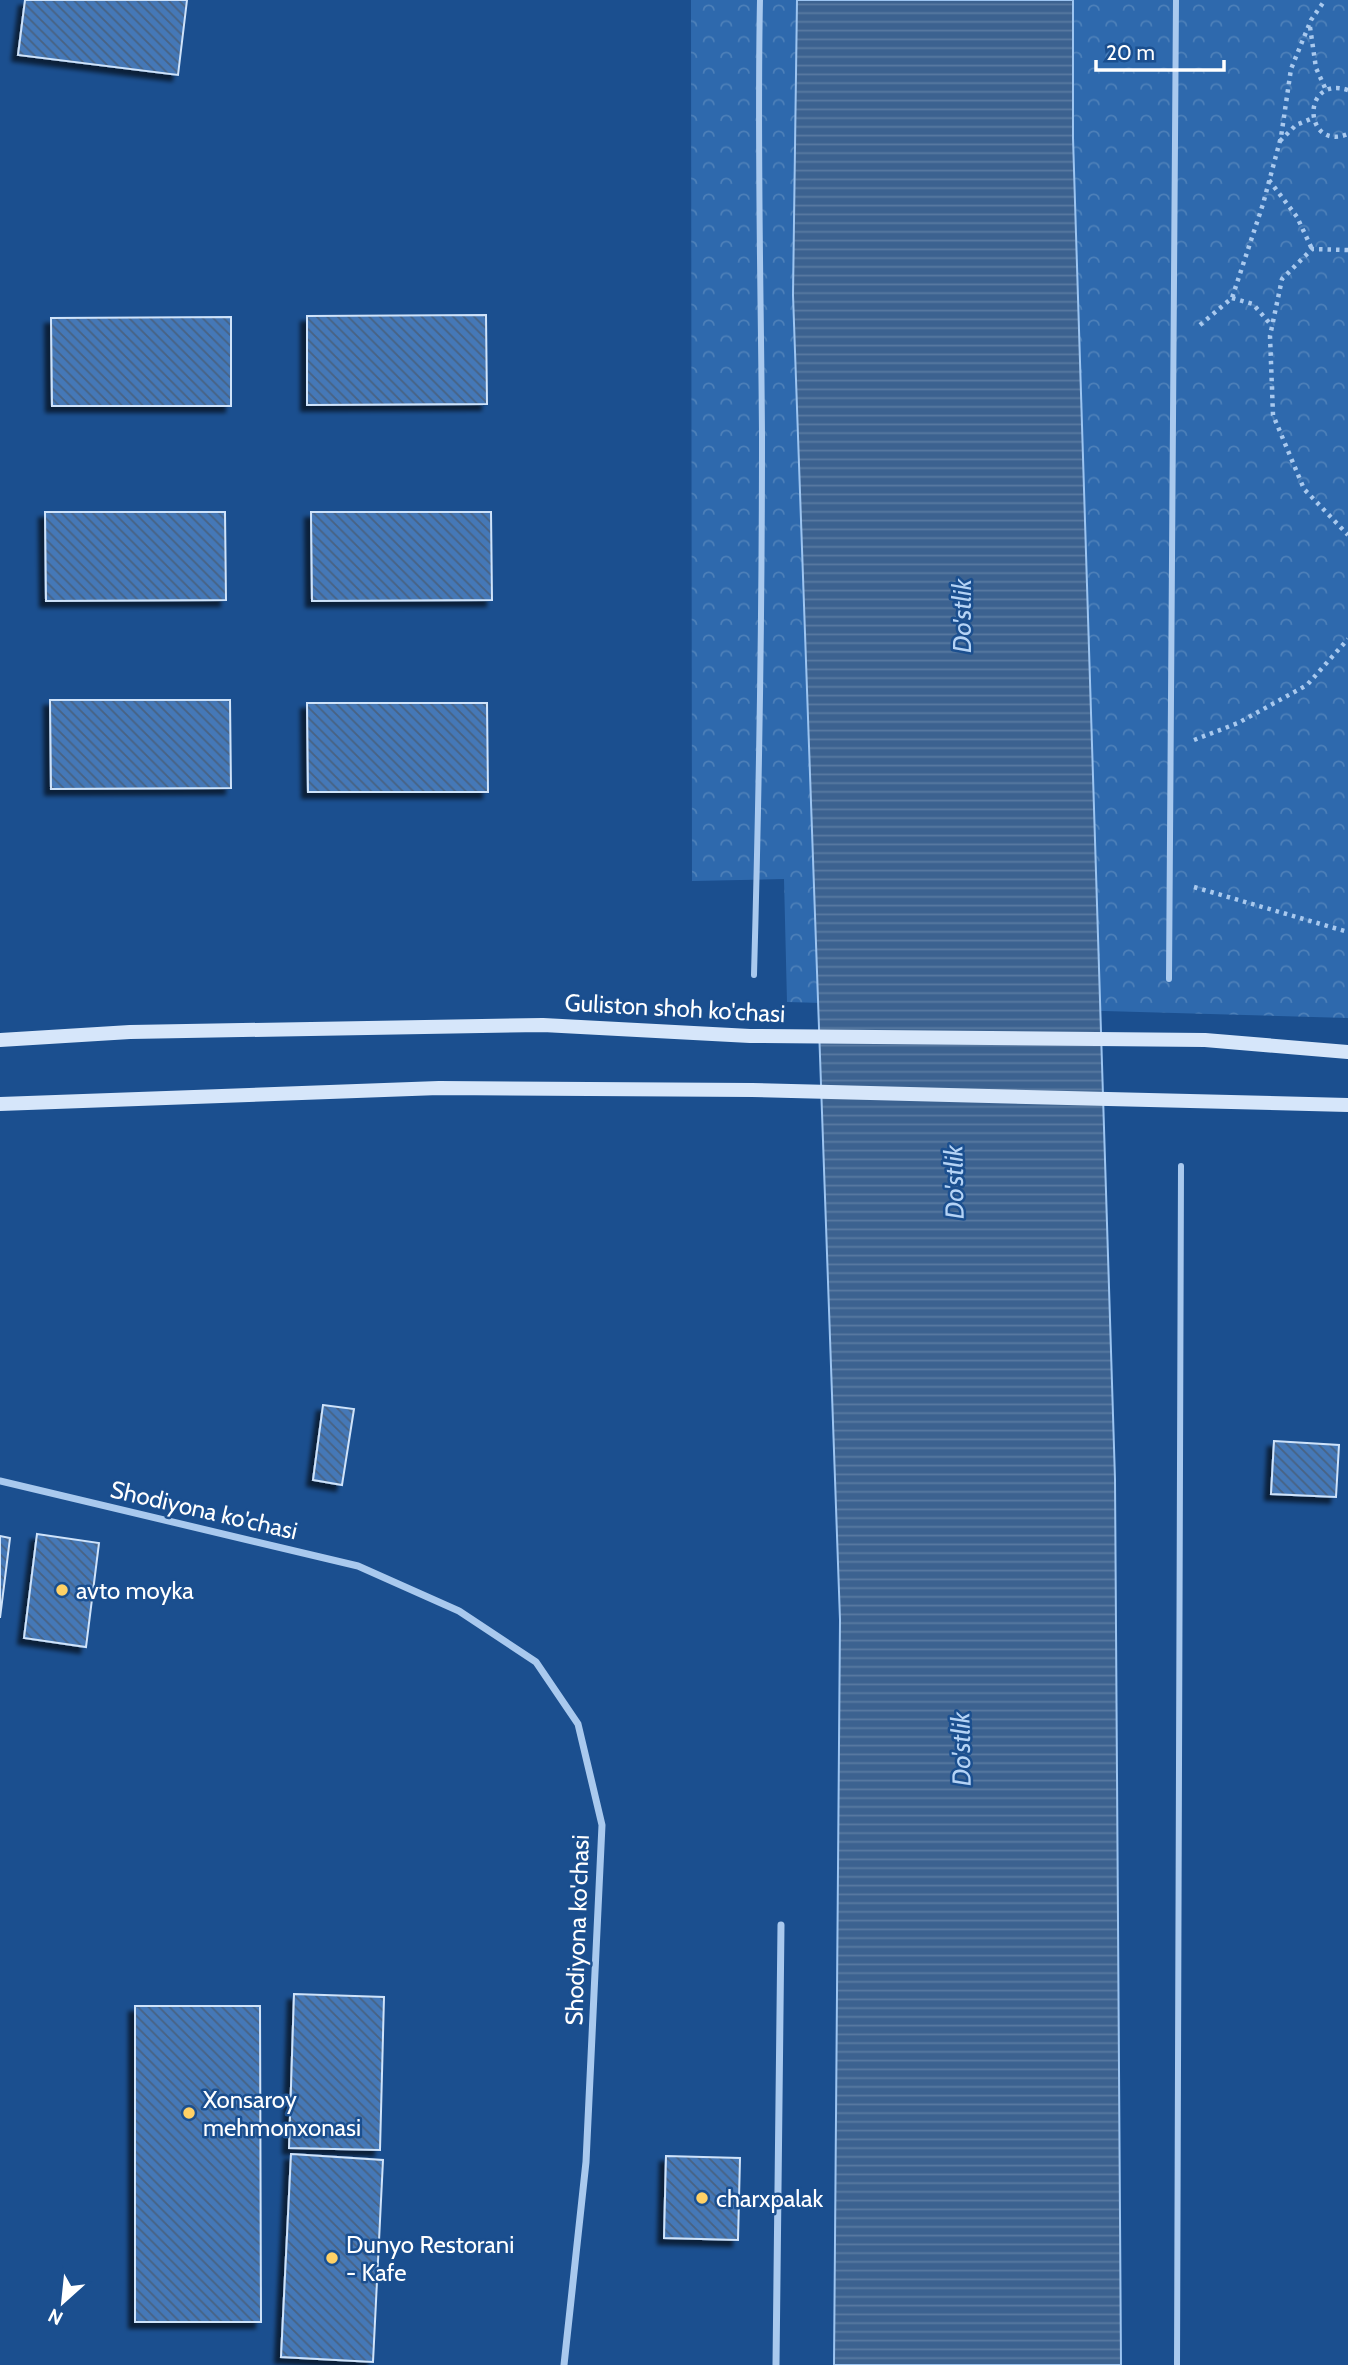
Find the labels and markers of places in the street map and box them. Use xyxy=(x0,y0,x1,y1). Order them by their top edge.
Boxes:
place label: avto moyka xyxy=(76,1576,194,1605)
marker: avto moyka xyxy=(54,1582,70,1598)
place label: Xonsaroy mehmonxonasi xyxy=(203,2085,361,2142)
marker: Xonsaroy mehmonxonasi xyxy=(181,2105,197,2121)
place label: charxpalak xyxy=(716,2184,823,2213)
marker: charxpalak xyxy=(694,2190,710,2206)
place label: Dunyo Restorani - Kafe xyxy=(346,2230,514,2287)
marker: Dunyo Restorani - Kafe xyxy=(324,2250,340,2266)

